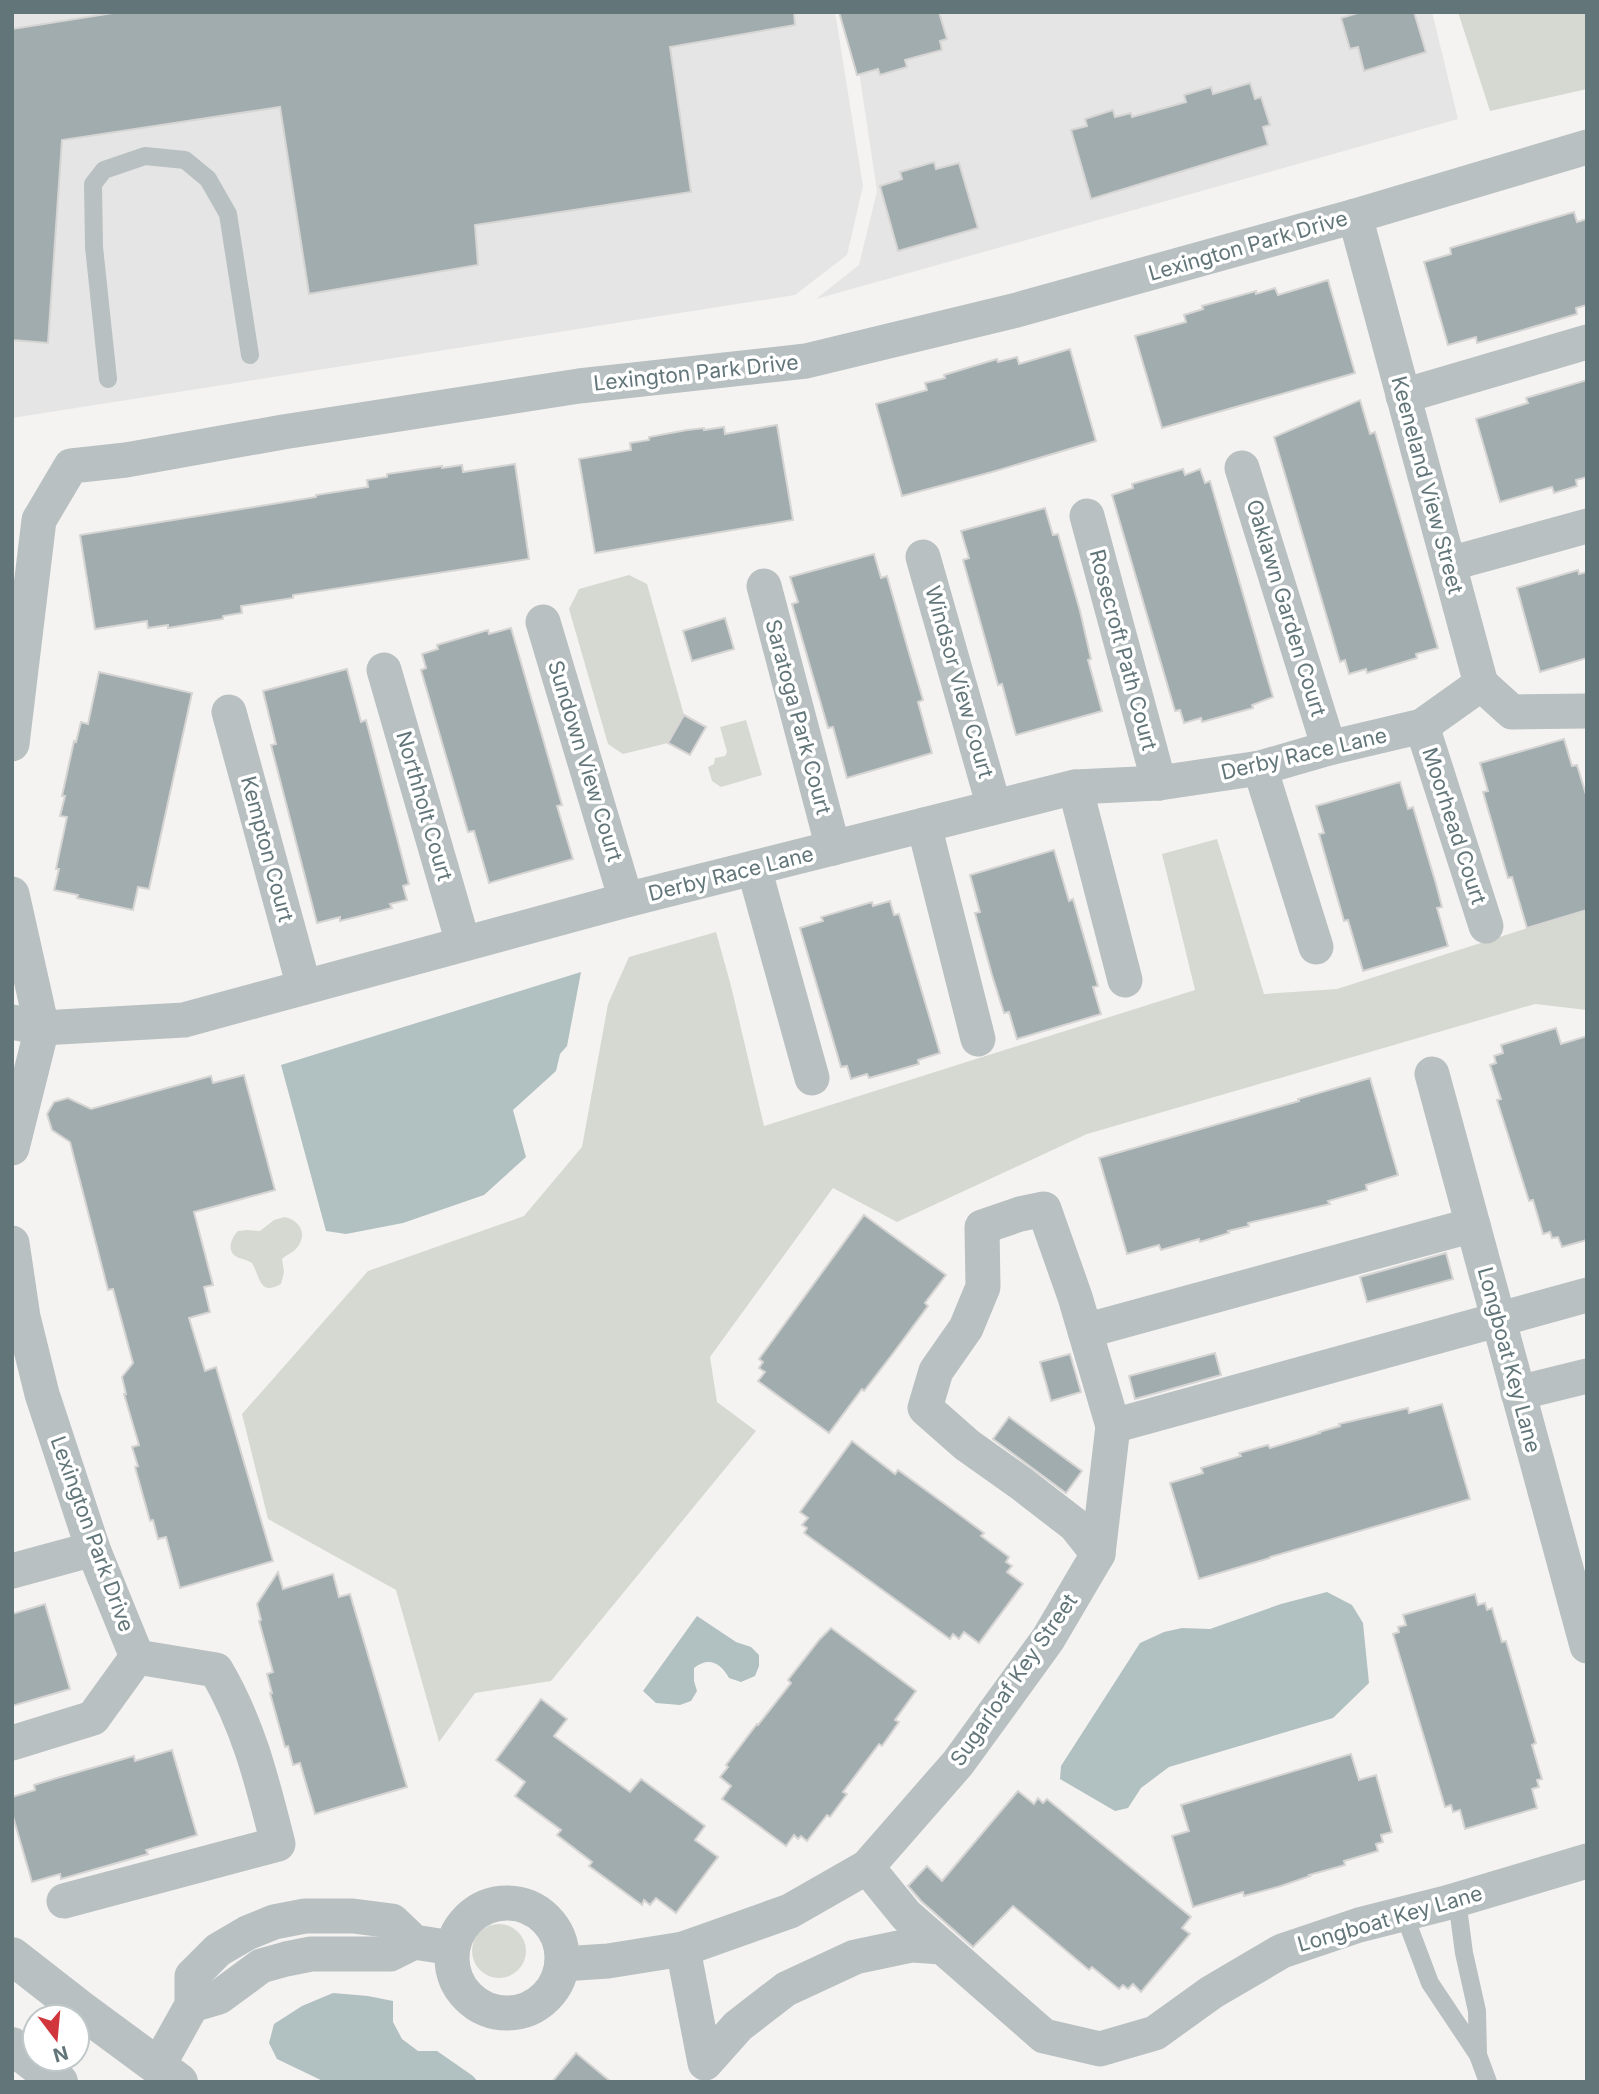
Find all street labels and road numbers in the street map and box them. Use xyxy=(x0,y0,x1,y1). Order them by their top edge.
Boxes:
street label: Lexington Park Drive xyxy=(1145,205,1350,286)
street label: Lexington Park Drive xyxy=(592,349,800,396)
street label: Keeneland View Street xyxy=(1386,373,1469,597)
street label: Oaklawn Garden Court xyxy=(1242,496,1331,720)
street label: Rosecroft Path Court xyxy=(1085,547,1162,753)
street label: Windsor View Court xyxy=(920,583,999,781)
street label: Saratoga Park Court xyxy=(760,616,837,817)
street label: Sundown View Court xyxy=(543,657,628,864)
street label: Derby Race Lane xyxy=(1219,722,1389,785)
street label: Northholt Court xyxy=(391,728,458,884)
street label: Moorhead Court xyxy=(1417,744,1492,907)
street label: Kempton Court xyxy=(236,773,299,925)
street label: Derby Race Lane xyxy=(646,841,816,906)
street label: Longboat Key Lane xyxy=(1473,1264,1546,1455)
street label: Lexington Park Drive xyxy=(45,1433,139,1635)
street label: Sugarloaf Key Street xyxy=(945,1589,1082,1771)
street label: Longboat Key Lane xyxy=(1295,1880,1485,1957)

